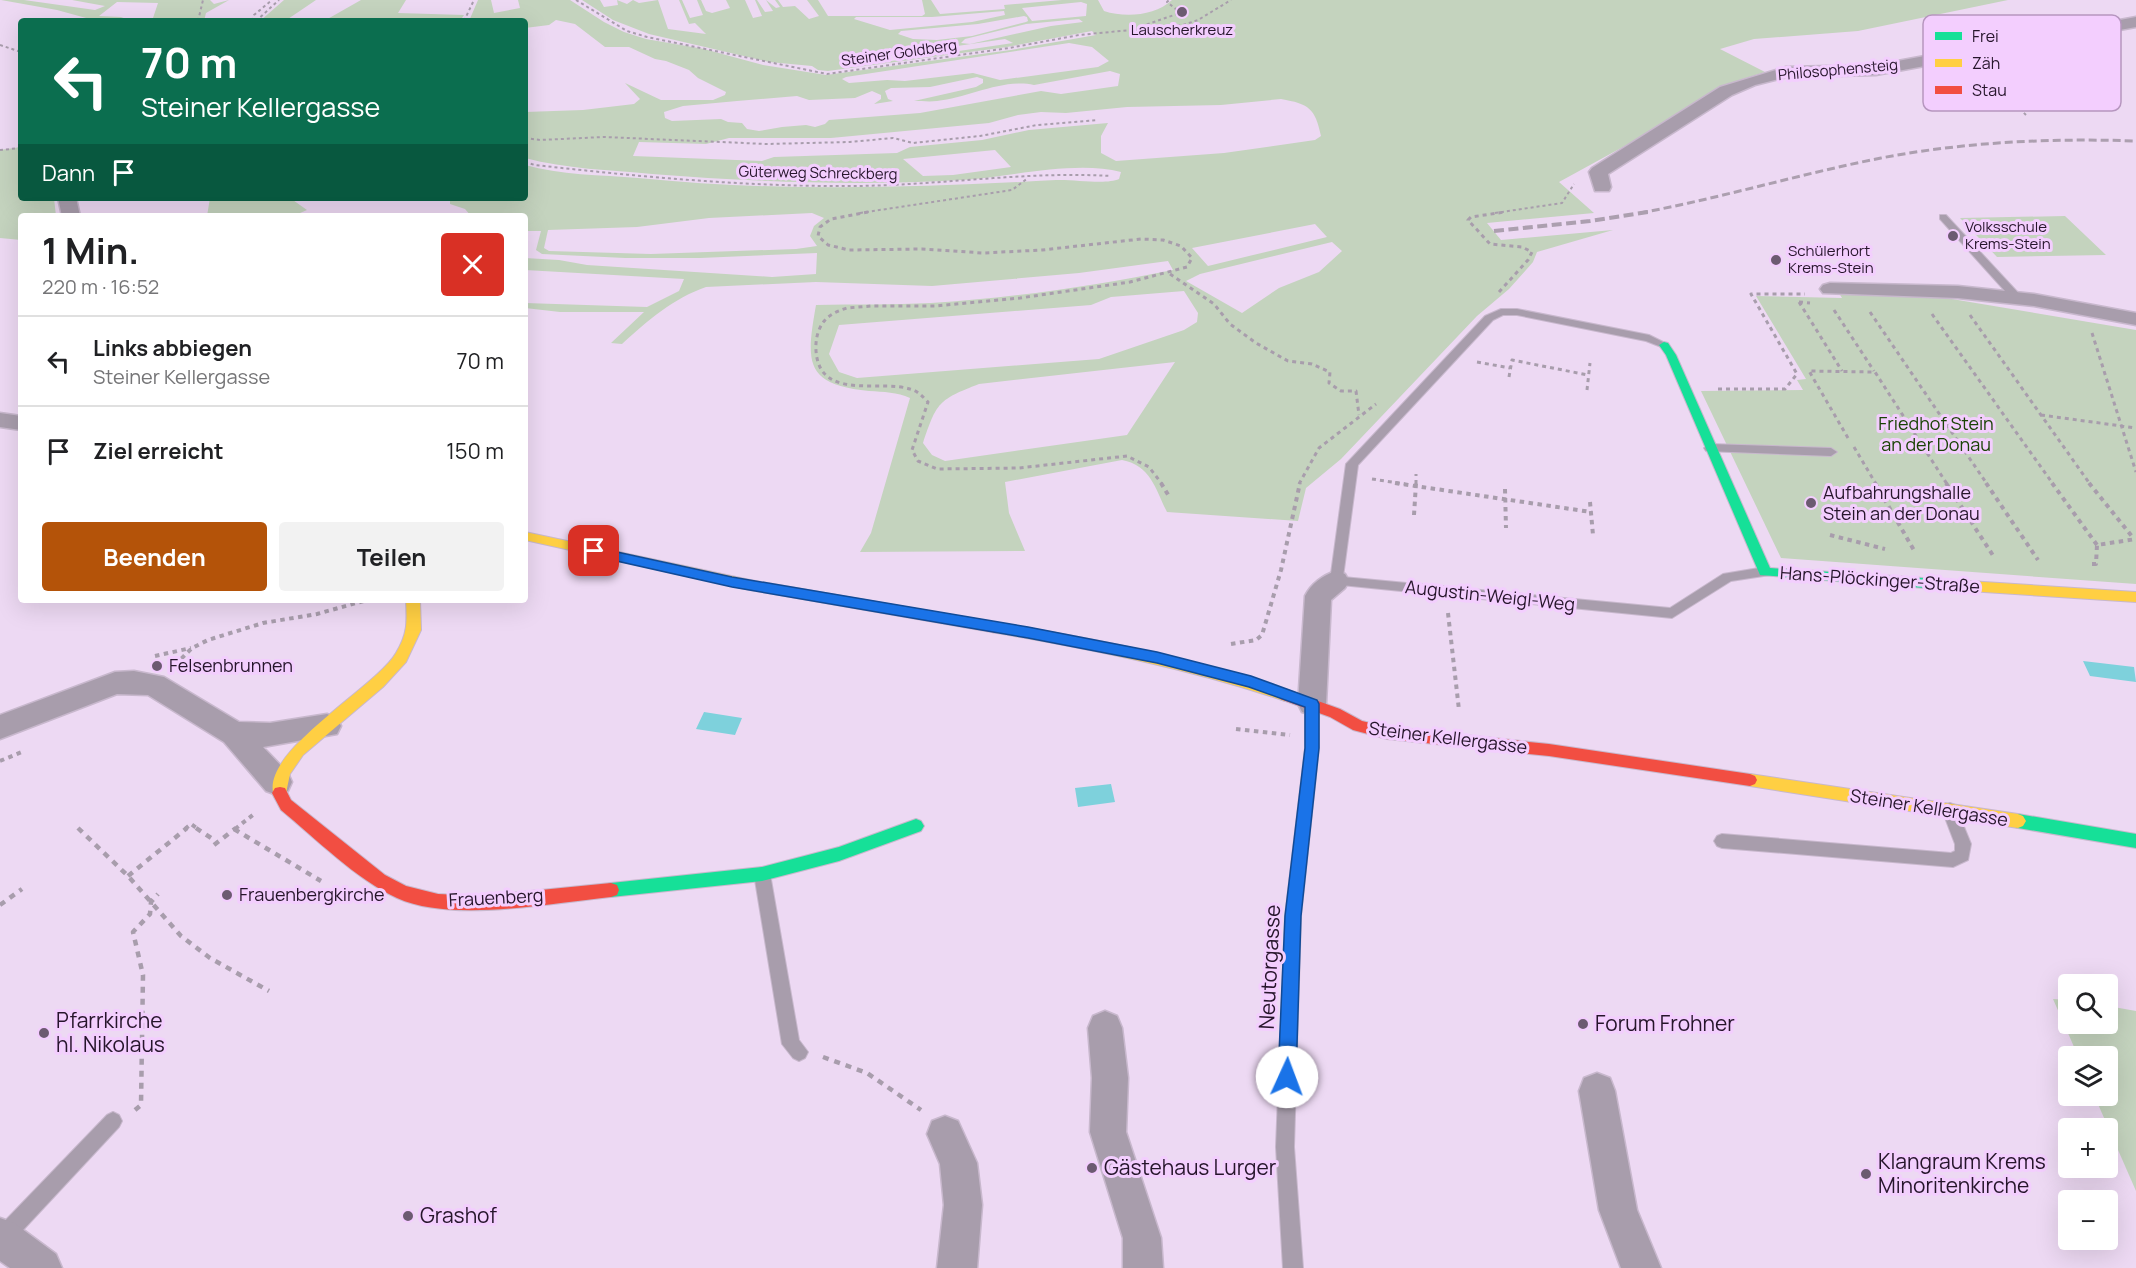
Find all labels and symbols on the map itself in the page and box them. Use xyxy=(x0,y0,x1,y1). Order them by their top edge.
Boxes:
marker: Lauscherkreuz xyxy=(1175,5,1189,19)
legend xyxy=(1923,15,2121,111)
place label: Lauscherkreuz xyxy=(1131,19,1233,40)
text: Frei xyxy=(1972,25,1999,47)
street label: Steiner Goldberg xyxy=(840,34,958,71)
text: Zäh xyxy=(1972,52,2000,74)
street label: Philosophensteig xyxy=(1777,54,1899,85)
text: Stau xyxy=(1972,79,2007,101)
street label: Güterweg Schreckberg xyxy=(738,161,898,184)
place label: Volksschule Krems-Stein xyxy=(1965,216,2051,254)
marker: Volksschule Krems-Stein xyxy=(1946,229,1960,243)
place label: Schülerhort Krems-Stein xyxy=(1788,240,1874,278)
marker: Schülerhort Krems-Stein xyxy=(1769,253,1783,267)
park label: Friedhof Stein an der Donau xyxy=(1878,411,1994,456)
place label: Aufbahrungshalle Stein an der Donau xyxy=(1823,480,1980,525)
marker: Aufbahrungshalle Stein an der Donau xyxy=(1804,496,1818,510)
pin xyxy=(568,525,619,576)
street label: Hans-Plöckinger-Straße xyxy=(1779,560,1981,598)
street label: Augustin-Weigl-Weg xyxy=(1404,574,1576,616)
place label: Felsenbrunnen xyxy=(169,653,293,677)
marker: Felsenbrunnen xyxy=(150,659,164,673)
street label: Steiner Kellergasse xyxy=(1367,715,1529,759)
street label: Steiner Kellergasse xyxy=(1848,783,2010,831)
place label: Frauenbergkirche xyxy=(239,882,384,906)
street label: Frauenberg xyxy=(448,883,544,911)
marker: Frauenbergkirche xyxy=(220,888,234,902)
street label: Neutorgasse xyxy=(1252,904,1286,1030)
place label: Pfarrkirche hl. Nikolaus xyxy=(56,1006,165,1058)
place label: Forum Frohner xyxy=(1595,1009,1735,1037)
marker: Forum Frohner xyxy=(1576,1017,1590,1031)
marker: Pfarrkirche hl. Nikolaus xyxy=(37,1026,51,1040)
position arrow xyxy=(1255,1045,1319,1109)
place label: Klangraum Krems Minoritenkirche xyxy=(1878,1147,2046,1199)
place label: Gästehaus Lurger xyxy=(1104,1153,1277,1181)
marker: Gästehaus Lurger xyxy=(1085,1161,1099,1175)
marker: Klangraum Krems Minoritenkirche xyxy=(1859,1167,1873,1181)
place label: Grashof xyxy=(420,1201,498,1229)
marker: Grashof xyxy=(401,1209,415,1223)

